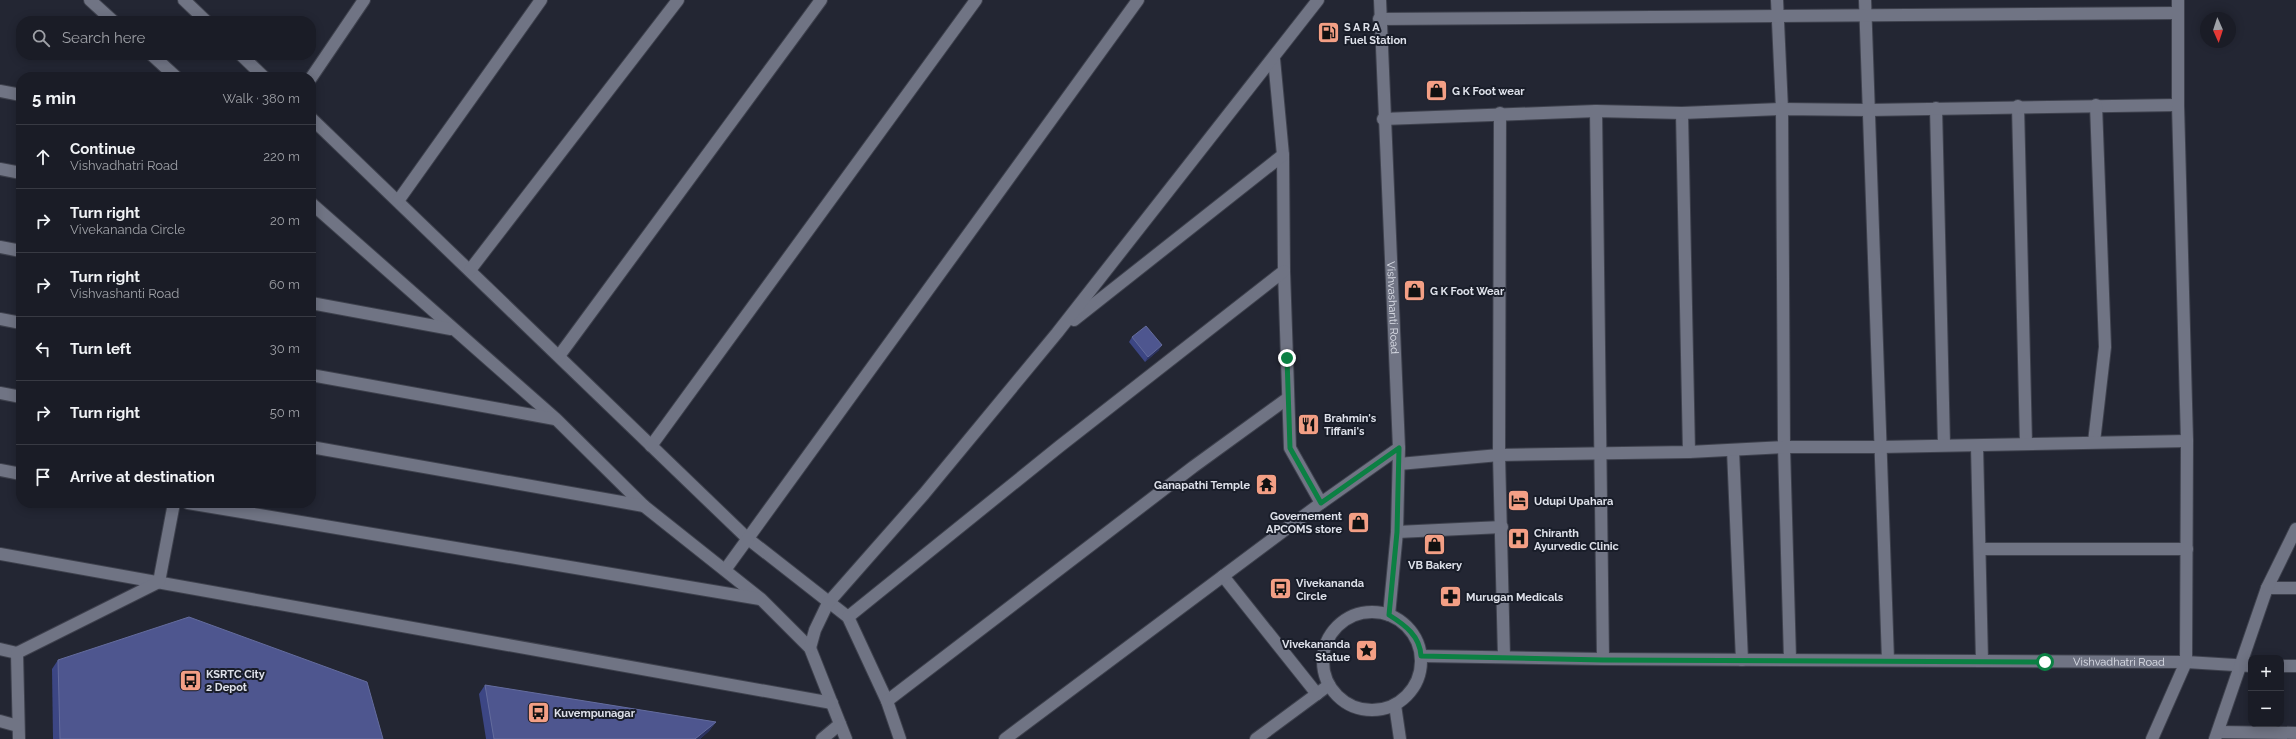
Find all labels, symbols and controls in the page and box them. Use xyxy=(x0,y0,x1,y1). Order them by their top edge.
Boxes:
north arrow xyxy=(2200,12,2236,48)
search box xyxy=(16,16,316,60)
fuel station icon: S A R A Fuel Station xyxy=(1316,20,1342,46)
place label: S A R A Fuel Station xyxy=(1344,21,1407,47)
icon: search xyxy=(30,27,52,49)
text: Search here xyxy=(62,29,145,47)
shop icon: G K Foot wear xyxy=(1424,78,1450,104)
place label: G K Foot wear xyxy=(1452,85,1525,98)
text: 5 min xyxy=(32,88,76,108)
text: Walk · 380 m xyxy=(223,91,300,106)
text: Continue xyxy=(70,140,135,158)
icon: ahead xyxy=(32,146,54,168)
text: 220 m xyxy=(263,149,300,164)
text: Vishvadhatri Road xyxy=(70,158,178,173)
text: Turn right xyxy=(70,204,140,222)
icon: right xyxy=(32,210,54,232)
text: 20 m xyxy=(270,213,300,228)
text: Vivekananda Circle xyxy=(70,222,185,237)
street label: Vishvashanti Road xyxy=(1384,261,1401,354)
text: Turn right xyxy=(70,268,140,286)
icon: right xyxy=(32,274,54,296)
text: 60 m xyxy=(269,277,300,292)
shop icon: G K Foot Wear xyxy=(1401,278,1427,304)
place label: G K Foot Wear xyxy=(1430,285,1505,298)
text: Vishvashanti Road xyxy=(70,286,179,301)
icon: left xyxy=(32,338,54,360)
text: Turn left xyxy=(70,340,131,358)
text: 30 m xyxy=(270,341,300,356)
route end xyxy=(1278,349,1296,367)
icon: right xyxy=(32,402,54,424)
text: Turn right xyxy=(70,404,140,422)
text: 50 m xyxy=(270,405,300,420)
restaurant icon: Brahmin's Tiffani's xyxy=(1296,411,1322,437)
place label: Brahmin's Tiffani's xyxy=(1324,412,1377,438)
icon: arrive xyxy=(32,466,54,488)
text: Arrive at destination xyxy=(70,468,215,486)
temple icon: Ganapathi Temple xyxy=(1253,472,1279,498)
place label: Ganapathi Temple xyxy=(1154,479,1250,492)
hotel icon: Udupi Upahara xyxy=(1505,488,1531,514)
place label: Udupi Upahara xyxy=(1534,495,1613,508)
shop icon: Governement APCOMS store xyxy=(1345,509,1371,535)
place label: Governement APCOMS store xyxy=(1266,510,1343,536)
hospital icon: Chiranth Ayurvedic Clinic xyxy=(1505,526,1531,552)
place label: Chiranth Ayurvedic Clinic xyxy=(1534,527,1619,553)
shop icon: VB Bakery xyxy=(1422,532,1448,558)
place label: VB Bakery xyxy=(1408,559,1462,572)
bus stop icon: Vivekananda Circle xyxy=(1267,576,1293,602)
place label: Vivekananda Circle xyxy=(1296,577,1364,603)
pharmacy icon: Murugan Medicals xyxy=(1438,584,1464,610)
place label: Murugan Medicals xyxy=(1466,591,1564,604)
place icon: Vivekananda Statue xyxy=(1353,637,1379,663)
place label: Vivekananda Statue xyxy=(1282,638,1350,664)
route start xyxy=(2036,653,2054,671)
street label: Vishvadhatri Road xyxy=(2073,655,2165,669)
map controls xyxy=(2248,655,2284,727)
button: + xyxy=(2248,655,2284,691)
bus stop icon: KSRTC City 2 Depot xyxy=(178,667,204,693)
place label: KSRTC City 2 Depot xyxy=(206,668,265,694)
button: − xyxy=(2248,691,2284,727)
bus stop icon: Kuvempunagar xyxy=(525,700,551,726)
place label: Kuvempunagar xyxy=(554,707,636,720)

